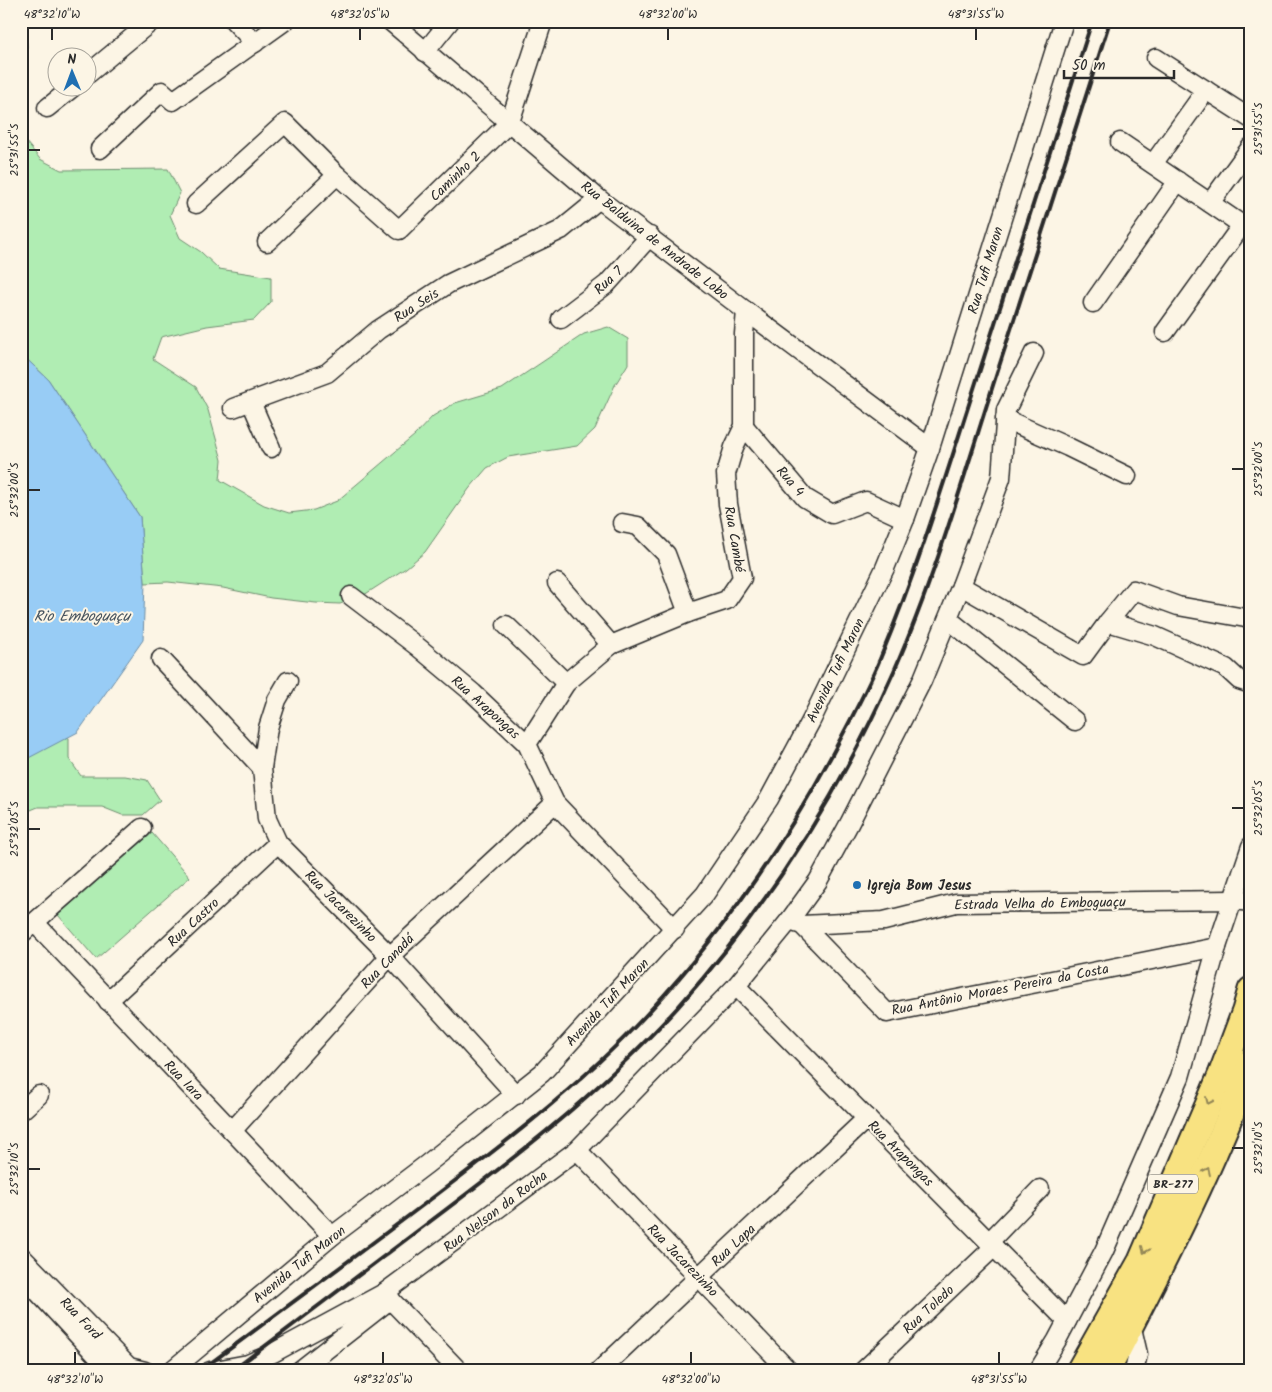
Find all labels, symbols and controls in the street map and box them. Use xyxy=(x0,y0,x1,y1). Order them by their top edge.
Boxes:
text: 48°32'10"W xyxy=(24,5,80,24)
text: 48°32'05"W xyxy=(330,5,390,24)
text: 48°32'00"W xyxy=(639,5,697,24)
text: 48°31'55"W xyxy=(948,5,1004,24)
north arrow xyxy=(48,48,98,98)
scale bar xyxy=(1064,48,1174,80)
text: N xyxy=(67,49,77,71)
text: 50 m xyxy=(1072,54,1106,78)
text: 25°31'55"S xyxy=(1249,102,1268,156)
text: 25°31'55"S xyxy=(5,123,24,177)
street label: Caminho 2 xyxy=(425,146,487,207)
street label: Rua Balduina de Andrade Lobo xyxy=(576,176,733,306)
street label: Rua Tufi Maron xyxy=(962,224,1010,317)
street label: Rua 7 xyxy=(589,261,629,300)
street label: Rua Seis xyxy=(390,283,444,329)
text: 25°32'00"S xyxy=(1249,441,1268,497)
street label: Rua 4 xyxy=(771,461,810,502)
text: 25°32'00"S xyxy=(5,462,24,518)
street label: Rua Cambé xyxy=(717,504,751,575)
water label: Rio Emboguaçu xyxy=(34,605,132,629)
street label: Avenida Tufi Maron xyxy=(801,614,871,726)
street label: Rua Arapongas xyxy=(446,671,525,745)
text: 25°32'05"S xyxy=(1249,779,1268,836)
text: 25°32'05"S xyxy=(5,800,24,857)
street label: Rua Jacarezinho xyxy=(299,865,382,948)
place label: Igreja Bom Jesus xyxy=(867,875,972,897)
marker: Igreja Bom Jesus xyxy=(851,879,863,891)
street label: Estrada Velha do Emboguaçu xyxy=(954,891,1126,916)
street label: Rua Castro xyxy=(163,893,225,953)
street label: Rua Canadá xyxy=(356,928,421,994)
street label: Avenida Tufi Maron xyxy=(561,954,655,1052)
street label: Rua Antônio Moraes Pereira da Costa xyxy=(890,958,1111,1022)
street label: Rua Iara xyxy=(158,1055,208,1106)
one-way arrow xyxy=(1205,1096,1216,1105)
street label: Rua Arapongas xyxy=(862,1115,939,1192)
text: 25°32'10"S xyxy=(1249,1121,1268,1175)
text: 25°32'10"S xyxy=(5,1142,24,1196)
street label: Rua Nelson da Rocha xyxy=(439,1165,552,1258)
one-way arrow xyxy=(1201,1167,1212,1176)
road number: BR-277 xyxy=(1148,1174,1198,1194)
street label: Rua Jacarezinho xyxy=(641,1219,723,1302)
street label: Rua Lapa xyxy=(706,1219,761,1272)
street label: Avenida Tufi Maron xyxy=(248,1220,351,1309)
one-way arrow xyxy=(1141,1245,1151,1254)
street label: Rua Toledo xyxy=(898,1280,960,1340)
street label: Rua Ford xyxy=(54,1292,107,1346)
text: 48°32'10"W xyxy=(47,1370,103,1389)
text: 48°32'05"W xyxy=(353,1370,413,1389)
text: 48°32'00"W xyxy=(662,1370,720,1389)
text: 48°31'55"W xyxy=(971,1370,1027,1389)

